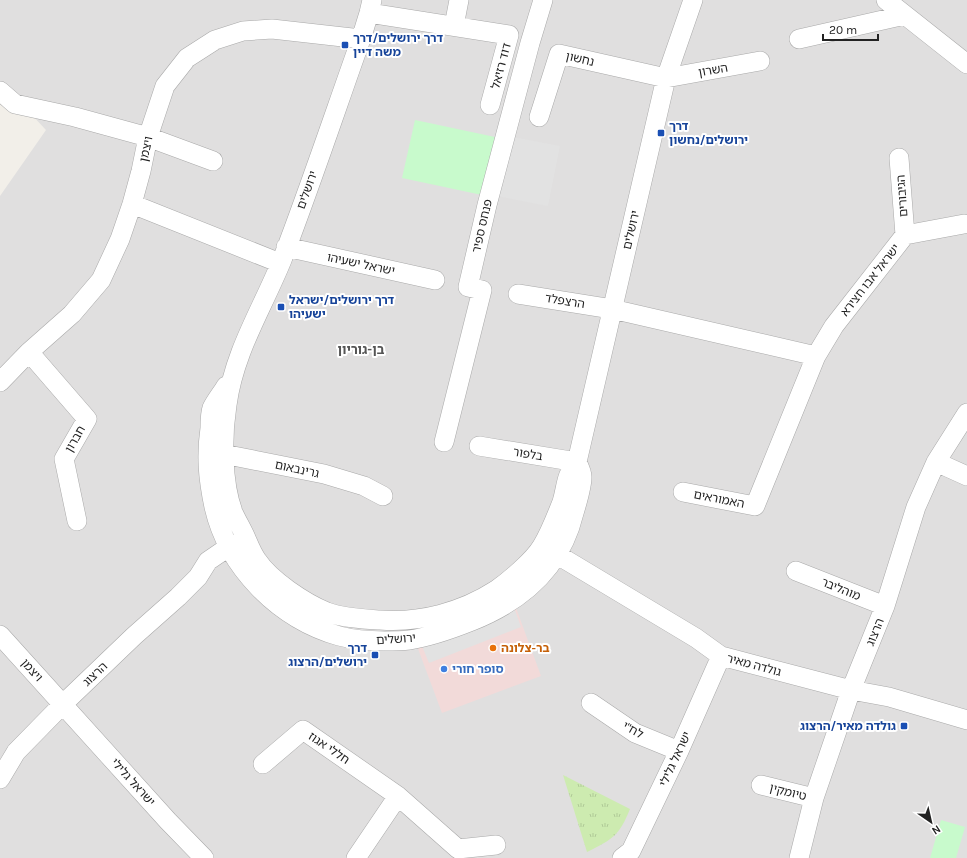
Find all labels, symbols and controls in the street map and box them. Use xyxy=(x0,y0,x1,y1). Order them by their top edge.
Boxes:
scale bar xyxy=(823,16,878,42)
text: 20 m xyxy=(829,23,857,37)
place label: דרך ירושלים/דרך משה דיין xyxy=(353,31,443,59)
marker: דרך ירושלים/דרך משה דיין xyxy=(340,40,350,50)
street label: דוד רזיאל xyxy=(488,41,514,91)
street label: נחשון xyxy=(564,49,596,69)
street label: השרון xyxy=(697,60,729,80)
place label: דרך ירושלים/נחשון xyxy=(669,119,748,147)
marker: דרך ירושלים/נחשון xyxy=(656,128,666,138)
street label: ויצמן xyxy=(136,135,156,163)
street label: ירושלים xyxy=(294,169,320,211)
street label: הגיבורים xyxy=(894,174,910,218)
street label: פנחס ספיר xyxy=(469,198,495,254)
street label: ירושלים xyxy=(620,209,642,251)
street label: ישראל אבו חצירא xyxy=(838,241,902,319)
street label: ישראל ישעיהו xyxy=(326,250,396,278)
street label: הרצפלד xyxy=(544,291,586,311)
place label: דרך ירושלים/ישראל ישעיהו xyxy=(289,293,394,321)
marker: דרך ירושלים/ישראל ישעיהו xyxy=(276,302,286,312)
district label: בן-גוריון xyxy=(337,342,385,357)
street label: חברון xyxy=(62,423,88,455)
street label: בלפור xyxy=(512,445,544,463)
street label: גרינבאום xyxy=(274,457,321,481)
street label: האמוראים xyxy=(692,487,746,511)
street label: מוהליבר xyxy=(819,575,863,603)
street label: הרצוג xyxy=(863,616,887,648)
street label: ירושלים xyxy=(376,631,416,647)
place label: דרך ירושלים/הרצוג xyxy=(288,641,367,669)
place label: בר-צלונה xyxy=(501,641,550,655)
marker: בר-צלונה xyxy=(488,643,498,653)
marker: דרך ירושלים/הרצוג xyxy=(370,650,380,660)
street label: גולדה מאיר xyxy=(725,651,783,679)
street label: ויצמן xyxy=(18,656,46,684)
street label: הרצוג xyxy=(80,659,110,689)
place label: סופר חורי xyxy=(452,662,504,676)
marker: סופר חורי xyxy=(439,664,449,674)
street label: לח"י xyxy=(620,719,646,741)
place label: גולדה מאיר/הרצוג xyxy=(800,719,896,733)
marker: גולדה מאיר/הרצוג xyxy=(899,721,909,731)
street label: חללי אגוז xyxy=(306,729,352,767)
street label: ישראל גלילי xyxy=(656,729,694,789)
street label: ישראל גלילי xyxy=(108,755,158,809)
street label: טיומקין xyxy=(768,781,808,803)
north arrow xyxy=(911,802,951,842)
text: N xyxy=(929,822,943,837)

